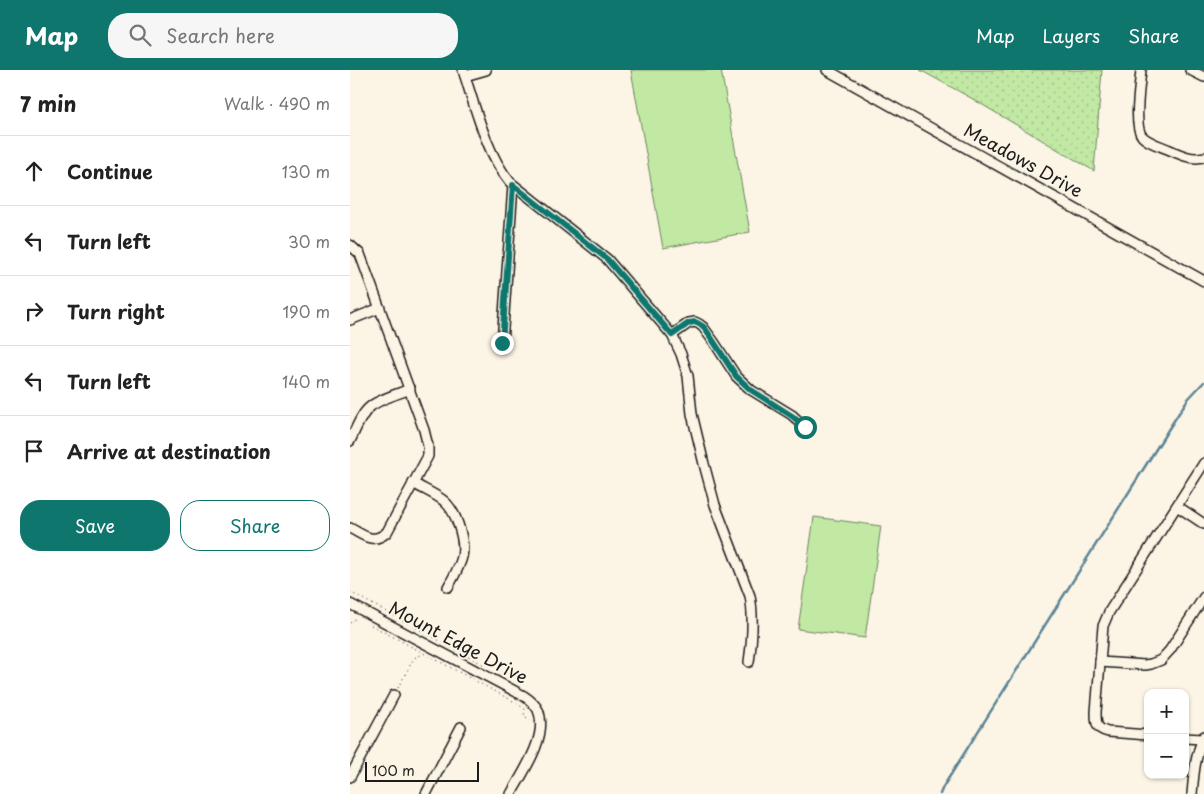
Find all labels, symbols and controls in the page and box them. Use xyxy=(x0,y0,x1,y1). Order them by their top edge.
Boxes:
search box xyxy=(108,13,458,58)
text: Map xyxy=(25,17,78,53)
icon: search xyxy=(126,21,154,49)
text: Search here xyxy=(166,21,275,49)
text: Map xyxy=(976,22,1015,49)
text: Layers xyxy=(1043,22,1100,49)
text: Share xyxy=(1128,22,1179,49)
text: 7 min xyxy=(20,87,76,119)
text: Walk · 490 m xyxy=(224,91,330,115)
street label: Meadows Drive xyxy=(959,116,1088,204)
icon: ahead xyxy=(20,157,48,185)
text: Continue xyxy=(67,157,153,185)
text: 130 m xyxy=(282,159,330,183)
icon: left xyxy=(20,227,48,255)
text: Turn left xyxy=(67,227,151,255)
text: 30 m xyxy=(288,229,330,253)
icon: right xyxy=(20,297,48,325)
text: Turn right xyxy=(67,297,165,325)
text: 190 m xyxy=(282,299,330,323)
route end xyxy=(491,332,514,355)
icon: left xyxy=(20,367,48,395)
text: Turn left xyxy=(67,367,151,395)
text: 140 m xyxy=(282,369,330,393)
route start xyxy=(794,416,817,439)
icon: arrive xyxy=(20,437,48,465)
text: Arrive at destination xyxy=(67,437,271,465)
button: Save xyxy=(20,500,170,551)
button: Share xyxy=(180,500,330,551)
street label: Mount Edge Drive xyxy=(384,594,533,690)
map controls xyxy=(1144,689,1189,779)
button: + xyxy=(1144,689,1189,734)
button: − xyxy=(1144,734,1189,779)
scale bar xyxy=(365,759,479,782)
text: 100 m xyxy=(372,760,415,781)

